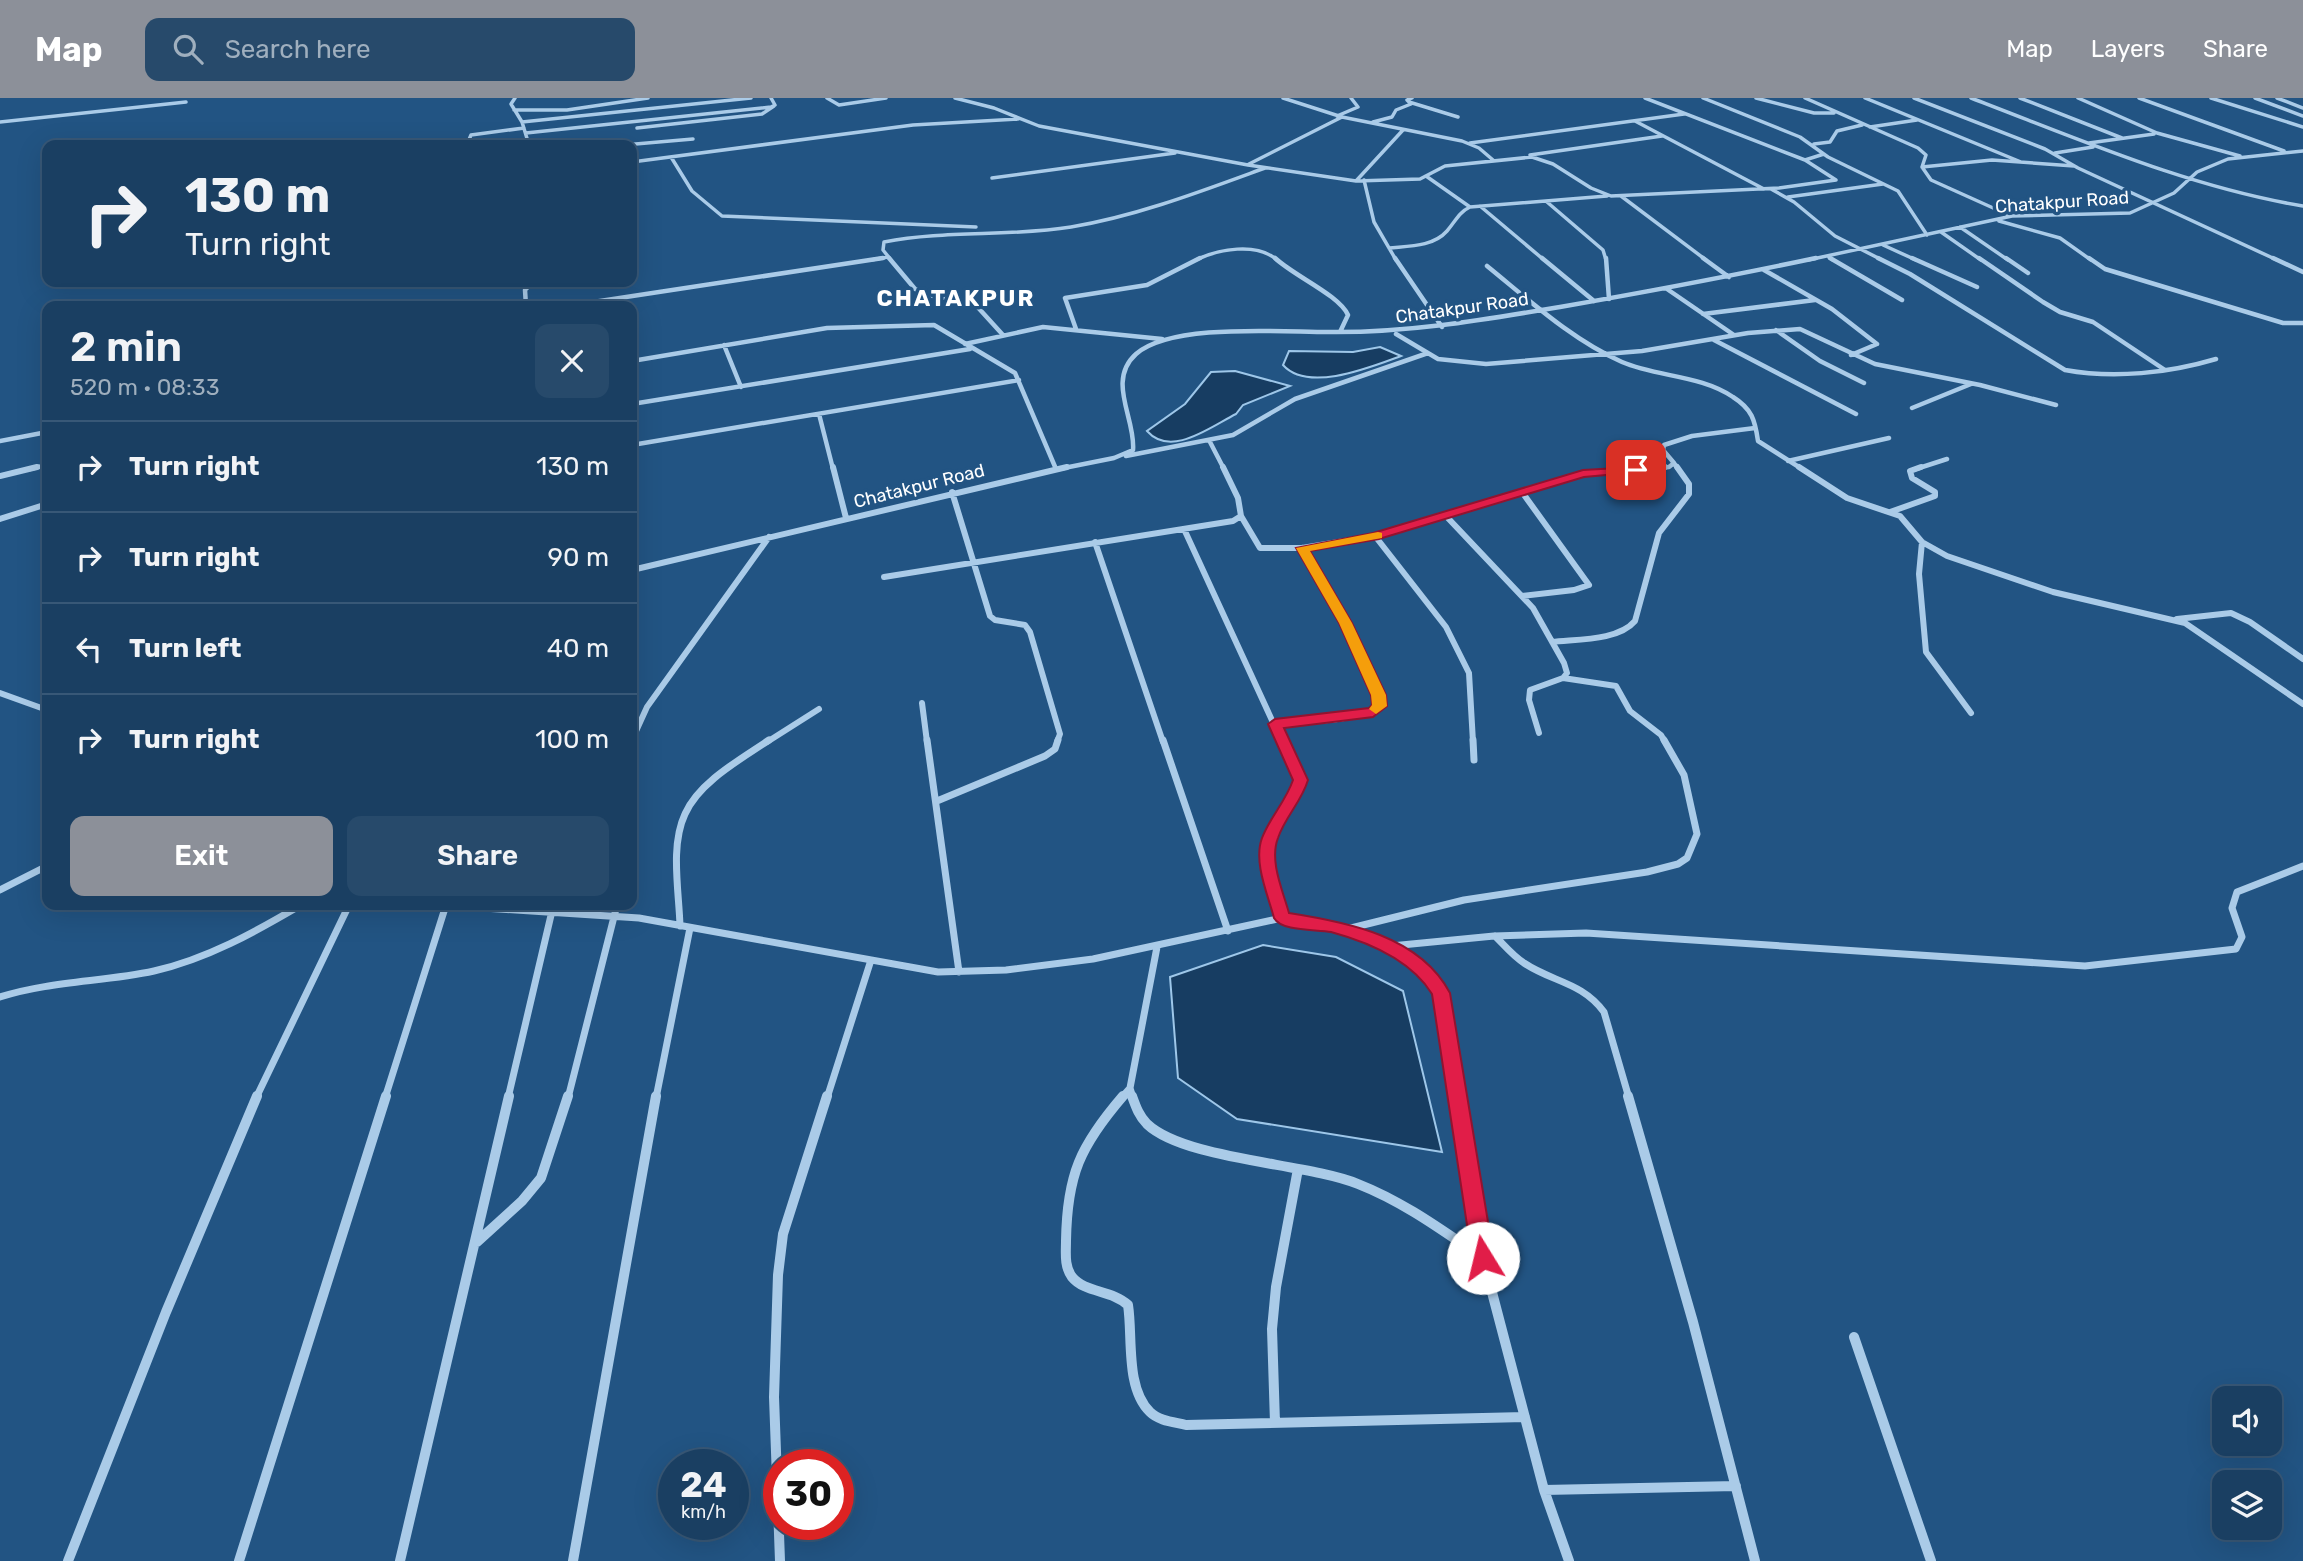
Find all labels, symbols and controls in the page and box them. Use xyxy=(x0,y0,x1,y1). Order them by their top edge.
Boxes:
search box xyxy=(145,18,635,81)
text: Map xyxy=(35,30,103,69)
icon: search xyxy=(169,30,207,68)
text: Search here xyxy=(225,34,370,65)
text: Map xyxy=(2006,35,2053,63)
text: Layers xyxy=(2091,35,2165,63)
text: Share xyxy=(2203,35,2268,63)
text: 130 m xyxy=(185,166,330,224)
icon: right xyxy=(70,168,161,259)
street label: Chatakpur Road xyxy=(1994,186,2130,218)
text: Turn right xyxy=(185,225,330,263)
district label: CHATAKPUR xyxy=(877,284,1035,312)
street label: Chatakpur Road xyxy=(1394,288,1530,328)
text: 2 min xyxy=(70,322,182,372)
button: close xyxy=(535,324,609,398)
text: 520 m · 08:33 xyxy=(70,373,219,401)
pin xyxy=(1606,440,1666,500)
icon: right xyxy=(70,448,108,486)
text: Turn right xyxy=(129,451,259,482)
text: 130 m xyxy=(536,451,609,482)
icon: arrive xyxy=(1617,451,1655,489)
street label: Chatakpur Road xyxy=(851,459,987,513)
icon: right xyxy=(70,539,108,577)
text: Turn right xyxy=(129,542,259,573)
text: 90 m xyxy=(548,542,609,573)
icon: left xyxy=(70,630,108,668)
text: Turn left xyxy=(129,633,241,664)
text: 40 m xyxy=(547,633,609,664)
icon: right xyxy=(70,721,108,759)
text: Turn right xyxy=(129,724,259,755)
text: 100 m xyxy=(535,724,609,755)
button: Exit xyxy=(70,816,333,896)
button: Share xyxy=(347,816,609,896)
position arrow xyxy=(1446,1221,1520,1295)
map controls xyxy=(2212,1386,2282,1540)
button: sound xyxy=(2212,1386,2282,1456)
speed limit sign: 30 xyxy=(763,1449,854,1540)
text: 24 xyxy=(680,1464,727,1506)
button: layers xyxy=(2212,1470,2282,1540)
text: km/h xyxy=(681,1501,726,1523)

